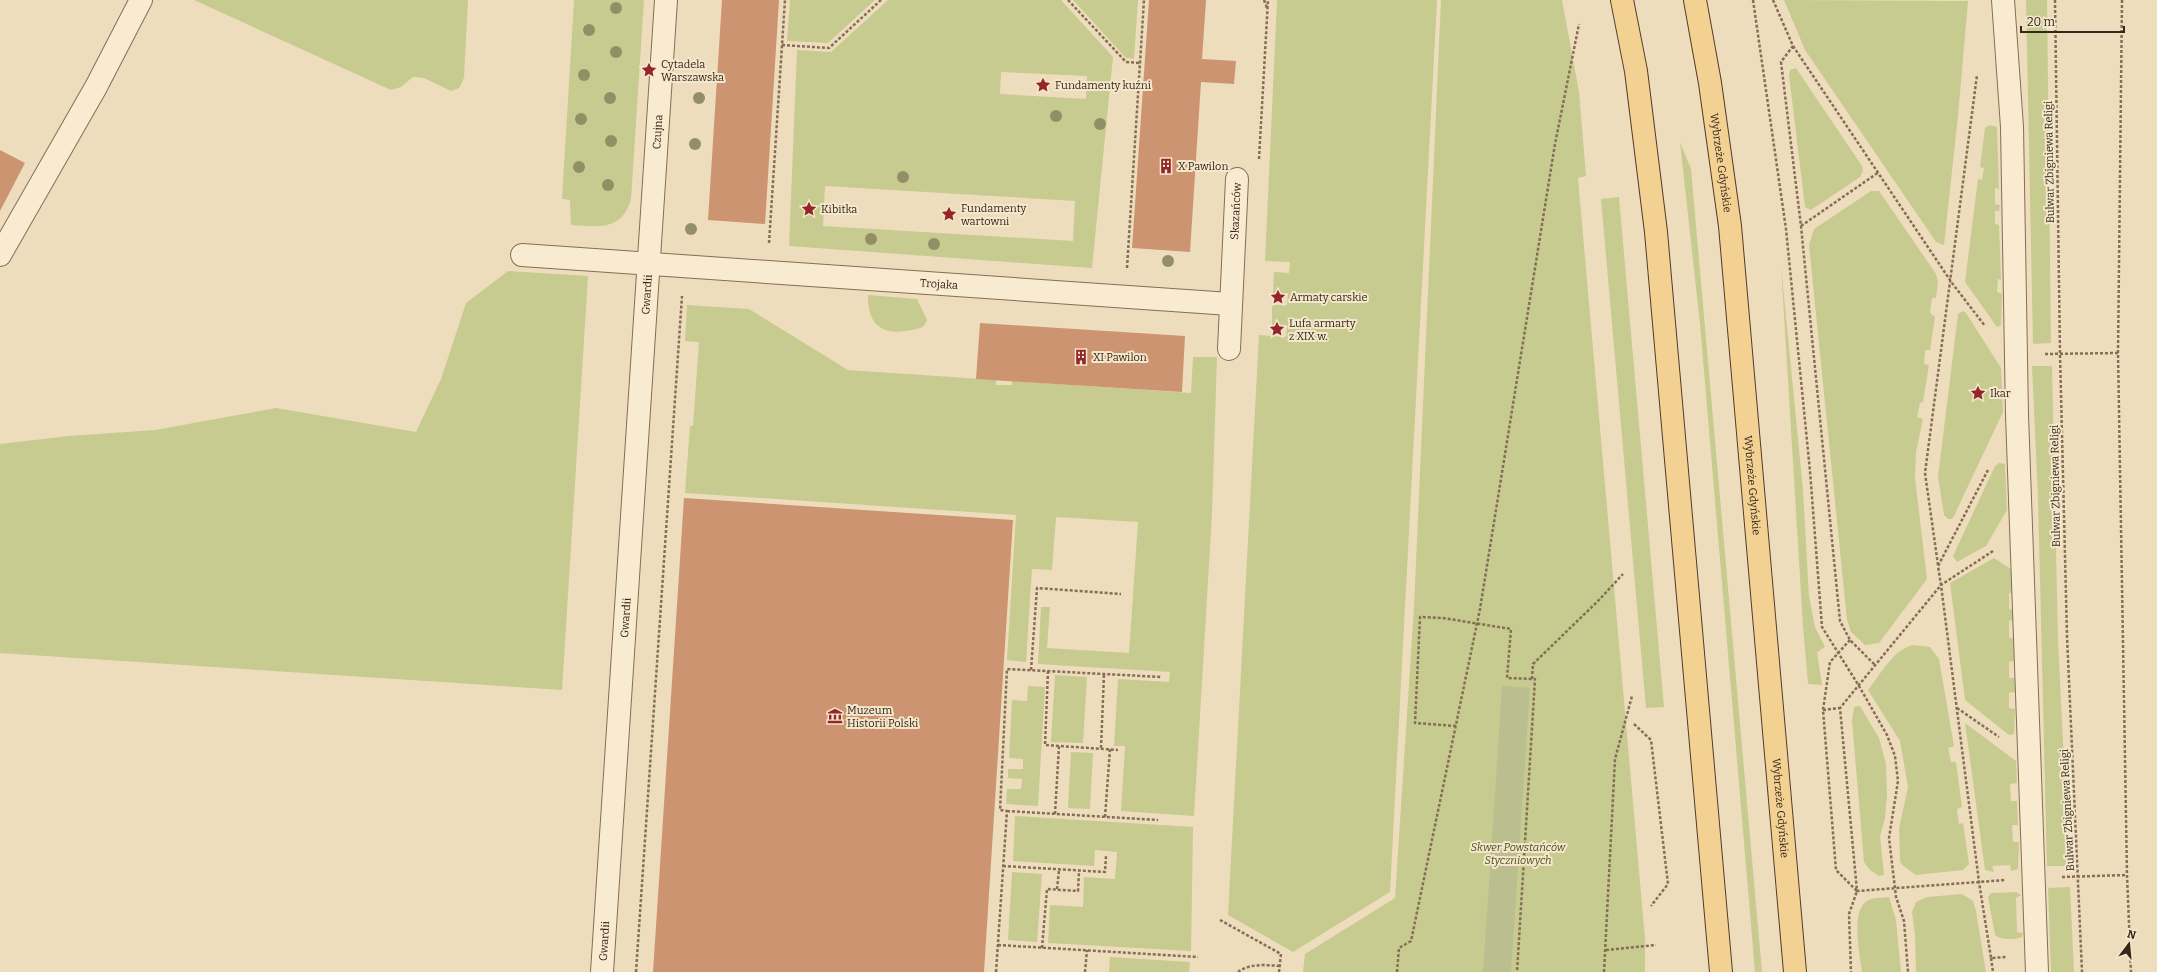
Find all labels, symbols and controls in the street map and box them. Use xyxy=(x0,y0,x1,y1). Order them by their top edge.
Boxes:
scale bar xyxy=(2021,8,2124,34)
text: 20 m xyxy=(2027,15,2056,29)
place label: Cytadela Warszawska xyxy=(661,58,724,84)
place icon: Cytadela Warszawska xyxy=(640,61,658,79)
place icon: Fundamenty kuźni xyxy=(1034,76,1052,94)
place label: Fundamenty kuźni xyxy=(1055,79,1152,92)
street label: Bulwar Zbigniewa Religi xyxy=(2042,100,2057,223)
street label: Wybrzeże Gdyńskie xyxy=(1707,112,1734,213)
street label: Czujna xyxy=(650,114,665,150)
building icon: X Pawilon xyxy=(1157,157,1175,175)
place label: X Pawilon xyxy=(1178,160,1228,173)
street label: Skazańców xyxy=(1228,182,1244,240)
place icon: Kibitka xyxy=(800,200,818,218)
place label: Fundamenty wartowni xyxy=(960,202,1027,228)
place label: Kibitka xyxy=(821,203,857,216)
place icon: Fundamenty wartowni xyxy=(940,205,958,223)
street label: Gwardii xyxy=(639,273,655,315)
street label: Trojaka xyxy=(920,277,958,292)
place icon: Armaty carskie xyxy=(1269,288,1287,306)
place label: Armaty carskie xyxy=(1290,291,1367,304)
place label: Lufa armarty z XIX w. xyxy=(1289,317,1356,343)
place icon: Lufa armarty z XIX w. xyxy=(1268,320,1286,338)
building icon: XI Pawilon xyxy=(1072,348,1090,366)
place label: XI Pawilon xyxy=(1093,351,1147,364)
place icon: Ikar xyxy=(1969,384,1987,402)
place label: Ikar xyxy=(1990,387,2011,400)
street label: Bulwar Zbigniewa Religi xyxy=(2048,424,2063,547)
street label: Wybrzeże Gdyńskie xyxy=(1741,435,1763,536)
street label: Gwardii xyxy=(618,597,634,638)
place label: Muzeum Historii Polski xyxy=(847,704,919,730)
museum icon: Muzeum Historii Polski xyxy=(826,707,844,725)
street label: Bulwar Zbigniewa Religi xyxy=(2058,748,2077,871)
street label: Wybrzeże Gdyńskie xyxy=(1769,758,1791,859)
park label: Skwer Powstańców Styczniowych xyxy=(1471,841,1566,867)
street label: Gwardii xyxy=(597,920,612,962)
north arrow xyxy=(2109,924,2149,964)
text: N xyxy=(2126,927,2138,942)

